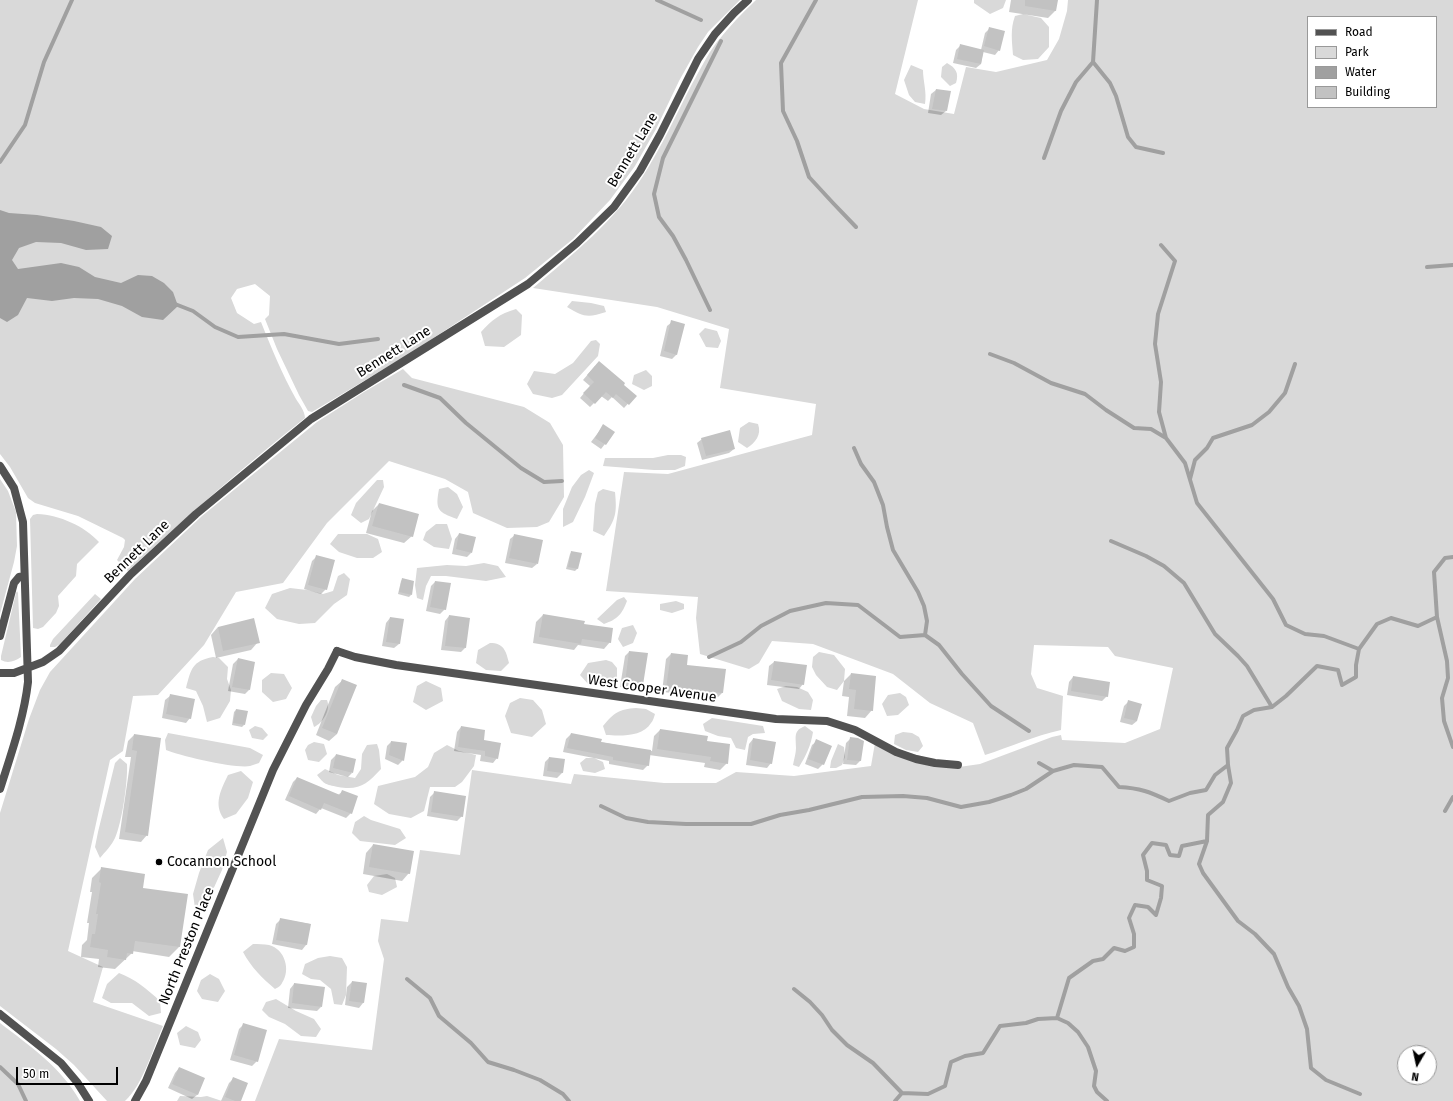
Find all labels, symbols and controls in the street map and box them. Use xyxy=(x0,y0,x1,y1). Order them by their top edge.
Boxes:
legend xyxy=(1307,16,1437,108)
text: Road xyxy=(1345,25,1373,39)
text: Park xyxy=(1345,45,1369,59)
text: Water xyxy=(1345,65,1376,79)
text: Building xyxy=(1345,85,1390,99)
street label: Bennett Lane xyxy=(604,110,662,190)
street label: Bennett Lane xyxy=(354,323,434,381)
street label: Bennett Lane xyxy=(101,517,173,587)
street label: West Cooper Avenue xyxy=(587,672,717,706)
place label: Cocannon School xyxy=(167,854,276,870)
marker: Cocannon School xyxy=(154,857,164,867)
street label: North Preston Place xyxy=(156,885,218,1007)
north arrow xyxy=(1397,1045,1437,1085)
scale bar xyxy=(18,1059,120,1085)
text: 50 m xyxy=(23,1067,49,1081)
text: N xyxy=(1411,1069,1420,1083)

